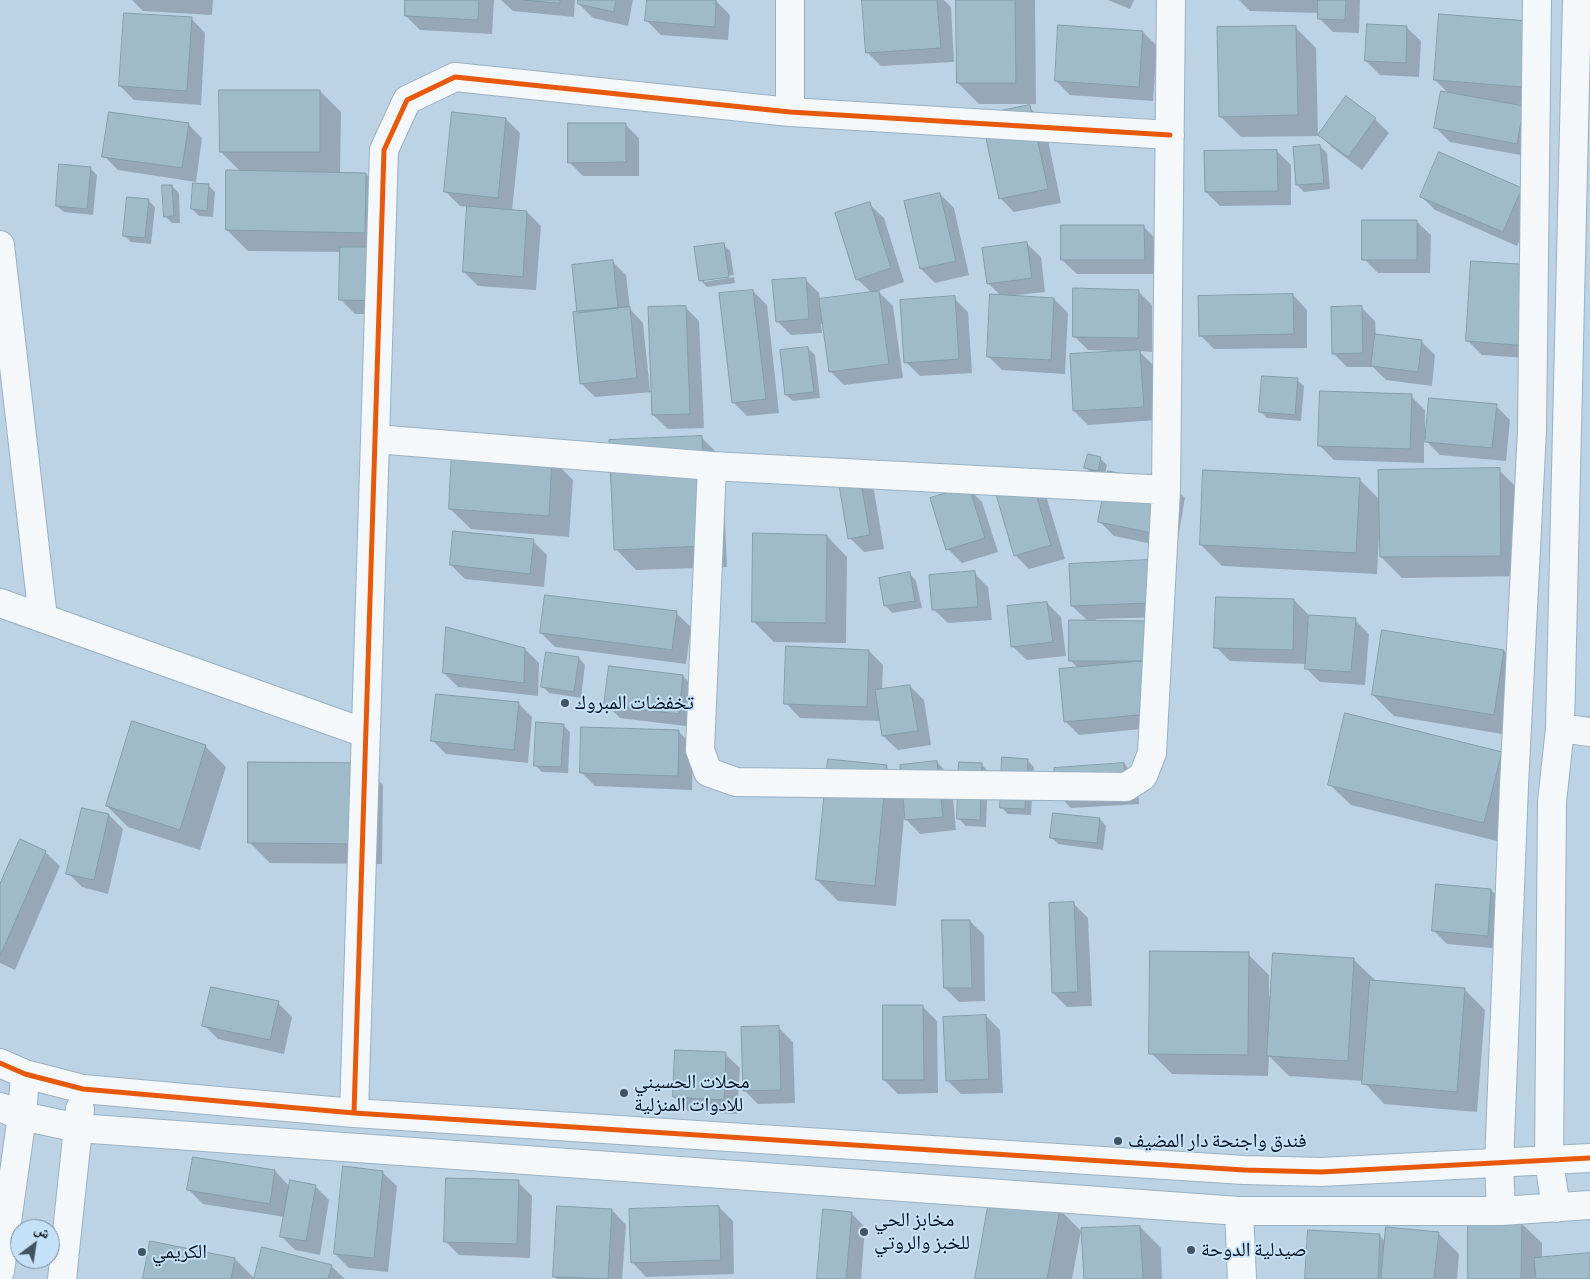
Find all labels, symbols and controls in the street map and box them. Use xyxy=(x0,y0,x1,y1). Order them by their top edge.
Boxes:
place label: تخفضات المبروك xyxy=(575,691,694,715)
marker: تخفضات المبروك xyxy=(559,697,571,709)
place label: محلات الحسيني للادوات المنزلية xyxy=(634,1070,750,1117)
marker: محلات الحسيني للادوات المنزلية xyxy=(618,1087,630,1099)
place label: فندق واجنحة دار المضيف xyxy=(1128,1129,1307,1153)
marker: فندق واجنحة دار المضيف xyxy=(1112,1135,1124,1147)
place label: مخابز الحي للخبز والروتي xyxy=(874,1208,970,1255)
north arrow xyxy=(10,1219,60,1269)
text: ش xyxy=(32,1222,52,1242)
marker: مخابز الحي للخبز والروتي xyxy=(858,1226,870,1238)
place label: صيدلية الدوحة xyxy=(1201,1238,1307,1262)
place label: الكريمي xyxy=(152,1240,207,1264)
marker: صيدلية الدوحة xyxy=(1185,1244,1197,1256)
marker: الكريمي xyxy=(136,1246,148,1258)

